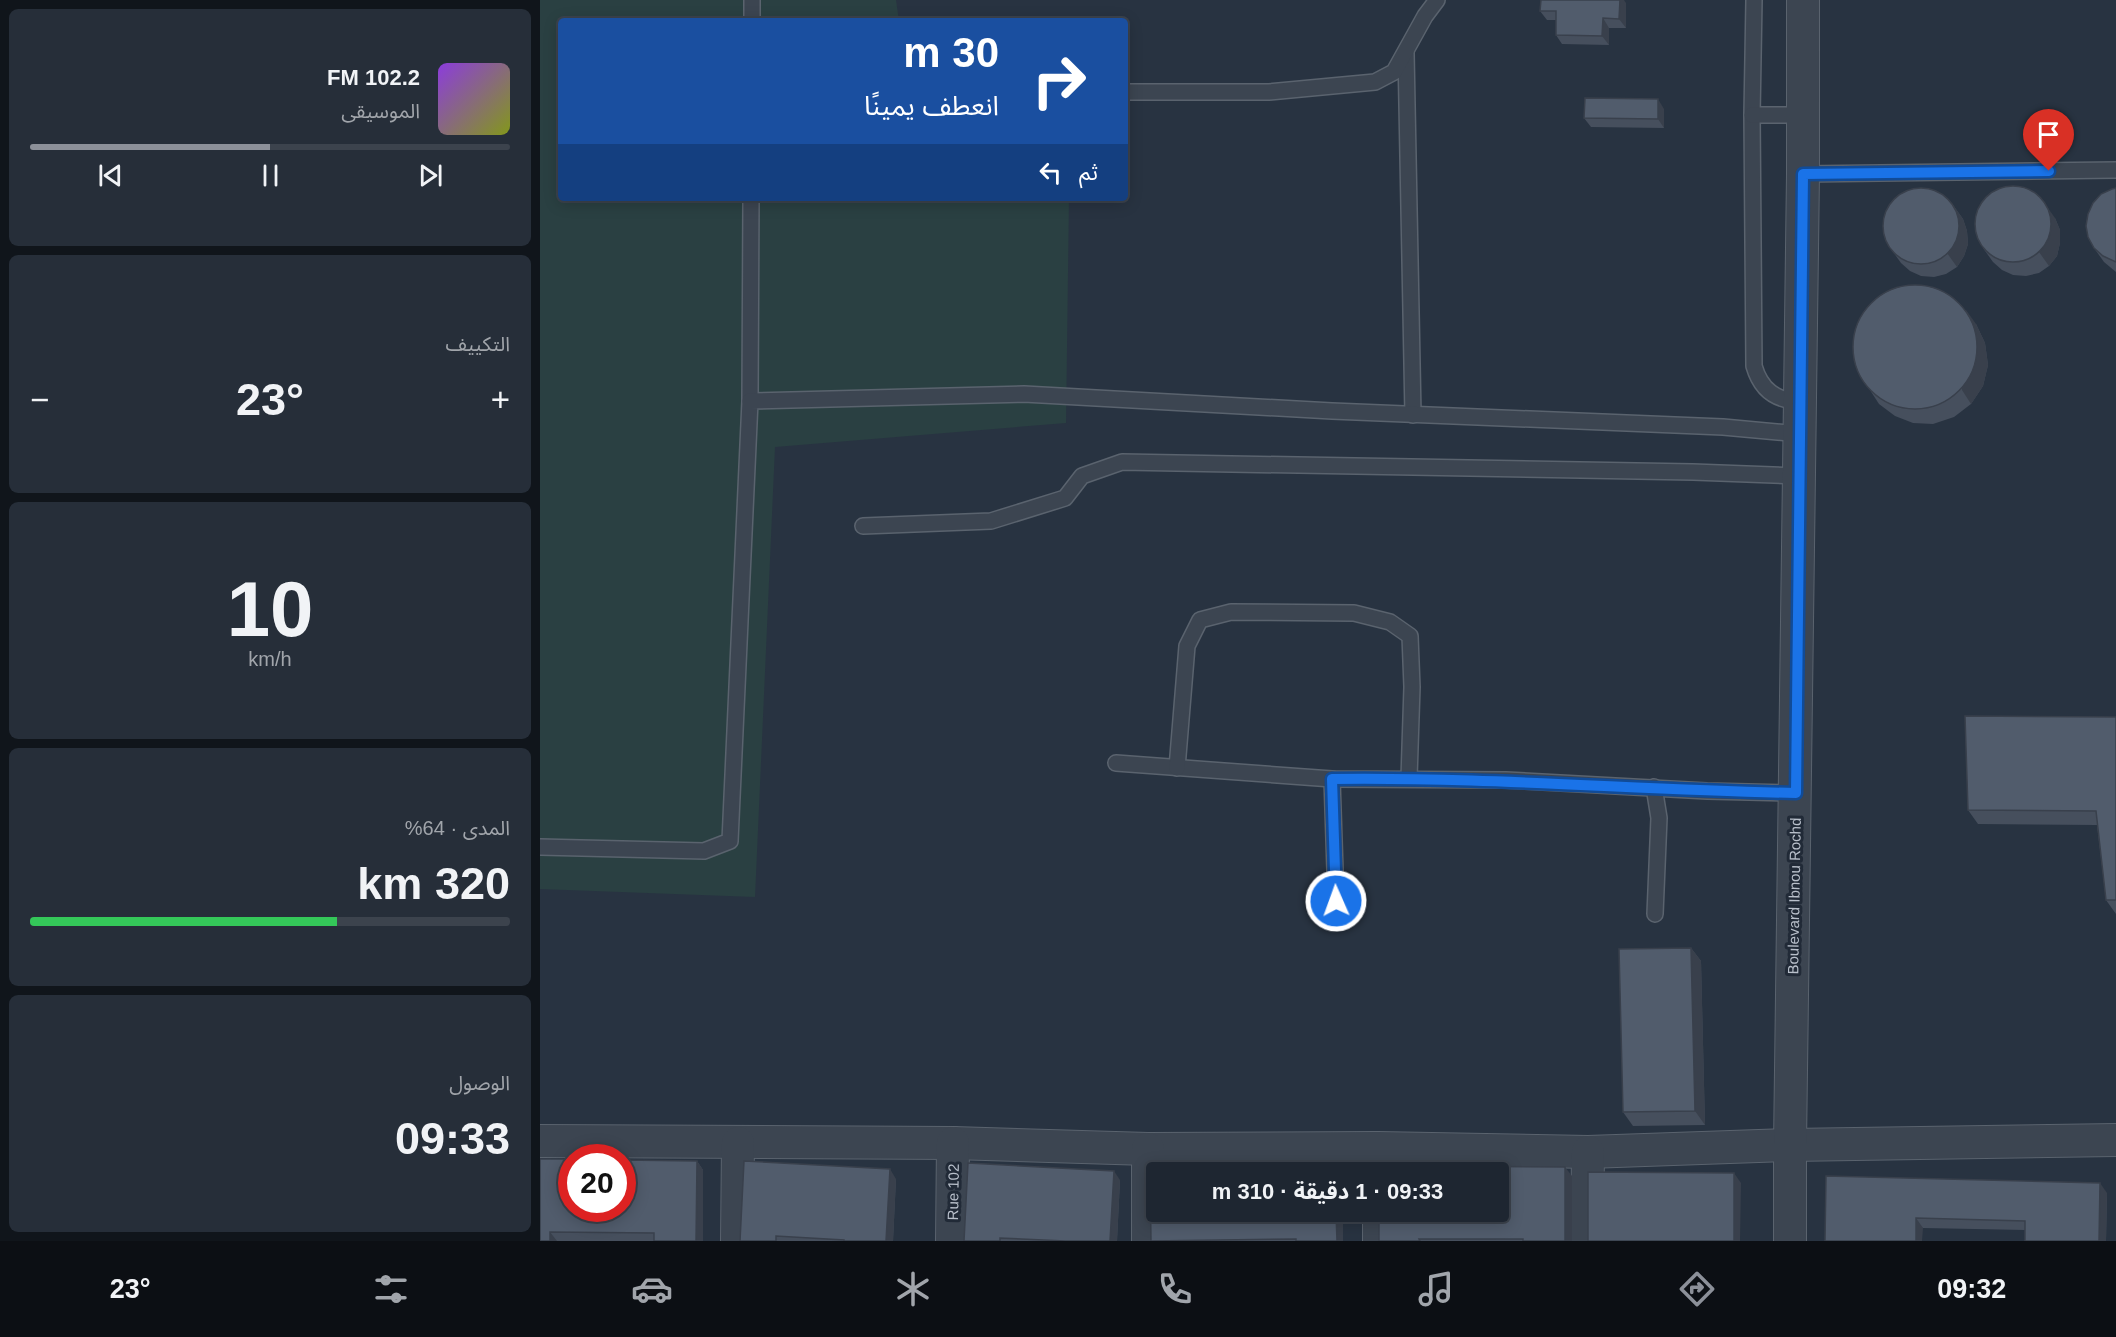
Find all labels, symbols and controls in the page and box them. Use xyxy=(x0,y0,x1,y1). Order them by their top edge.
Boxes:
text: 30 m xyxy=(903,29,999,76)
icon: right xyxy=(1020,42,1098,120)
text: 102.2 FM xyxy=(327,65,420,90)
text: انعطف يمينًا xyxy=(864,91,999,121)
text: الموسيقى xyxy=(341,100,420,122)
pin xyxy=(2023,109,2074,171)
icon: arrive xyxy=(2032,118,2065,151)
icon: left xyxy=(1034,156,1067,189)
icon: previous xyxy=(94,159,127,192)
icon: pause xyxy=(254,159,287,192)
icon: next xyxy=(414,159,447,192)
text: ثم xyxy=(1079,160,1098,185)
text: التكييف xyxy=(446,333,510,355)
text: 23° xyxy=(236,374,304,425)
text: − xyxy=(30,381,49,418)
text: + xyxy=(491,381,510,418)
text: 10 xyxy=(227,565,313,653)
text: km/h xyxy=(248,648,292,670)
text: المدى · 64% xyxy=(405,817,510,839)
street label: Boulevard Ibnou Rochd xyxy=(1784,817,1804,975)
text: 320 km xyxy=(357,858,510,909)
position arrow xyxy=(1304,869,1368,933)
text: الوصول xyxy=(449,1072,510,1094)
text: 09:33 xyxy=(395,1113,510,1164)
speed limit sign: 20 xyxy=(558,1144,636,1222)
street label: Rue 102 xyxy=(944,1163,962,1221)
text: 09:33 · 1 دقيقة · 310 m xyxy=(1212,1179,1443,1204)
icon: filters xyxy=(370,1268,412,1310)
icon: car xyxy=(631,1268,673,1310)
icon: climate xyxy=(892,1268,934,1310)
icon: phone xyxy=(1154,1268,1196,1310)
icon: music xyxy=(1415,1268,1457,1310)
icon: directions xyxy=(1676,1268,1718,1310)
text: 23° xyxy=(110,1274,151,1304)
text: 09:32 xyxy=(1937,1274,2006,1304)

